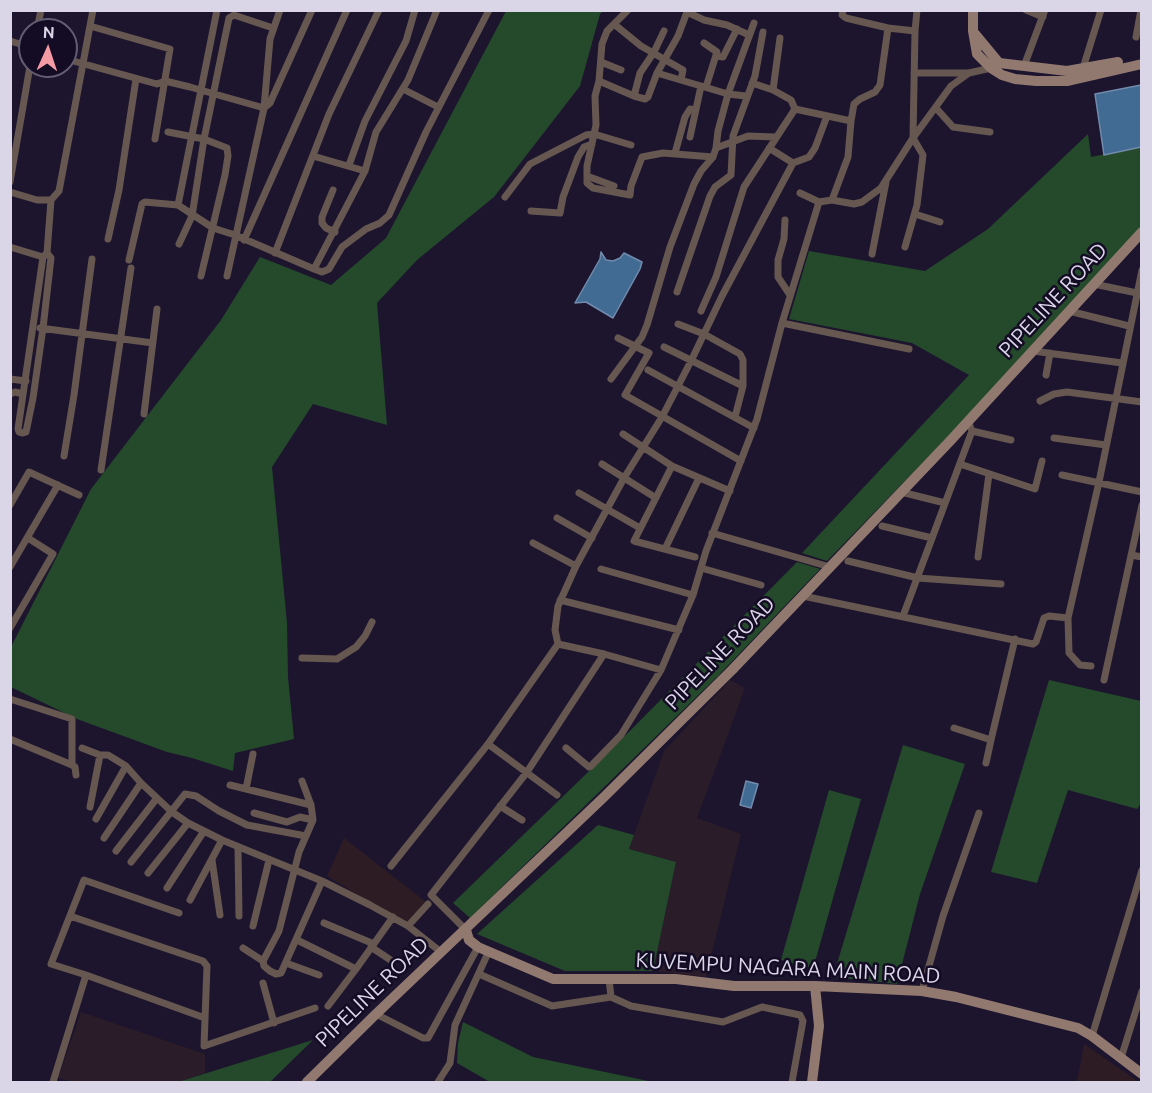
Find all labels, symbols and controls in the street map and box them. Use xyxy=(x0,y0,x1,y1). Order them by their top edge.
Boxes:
north arrow xyxy=(18,18,78,78)
text: N xyxy=(42,23,55,41)
street label: PIPELINE ROAD xyxy=(993,237,1113,363)
street label: PIPELINE ROAD xyxy=(660,591,780,715)
street label: PIPELINE ROAD xyxy=(310,932,434,1052)
street label: KUVEMPU NAGARA MAIN ROAD xyxy=(635,947,941,989)

